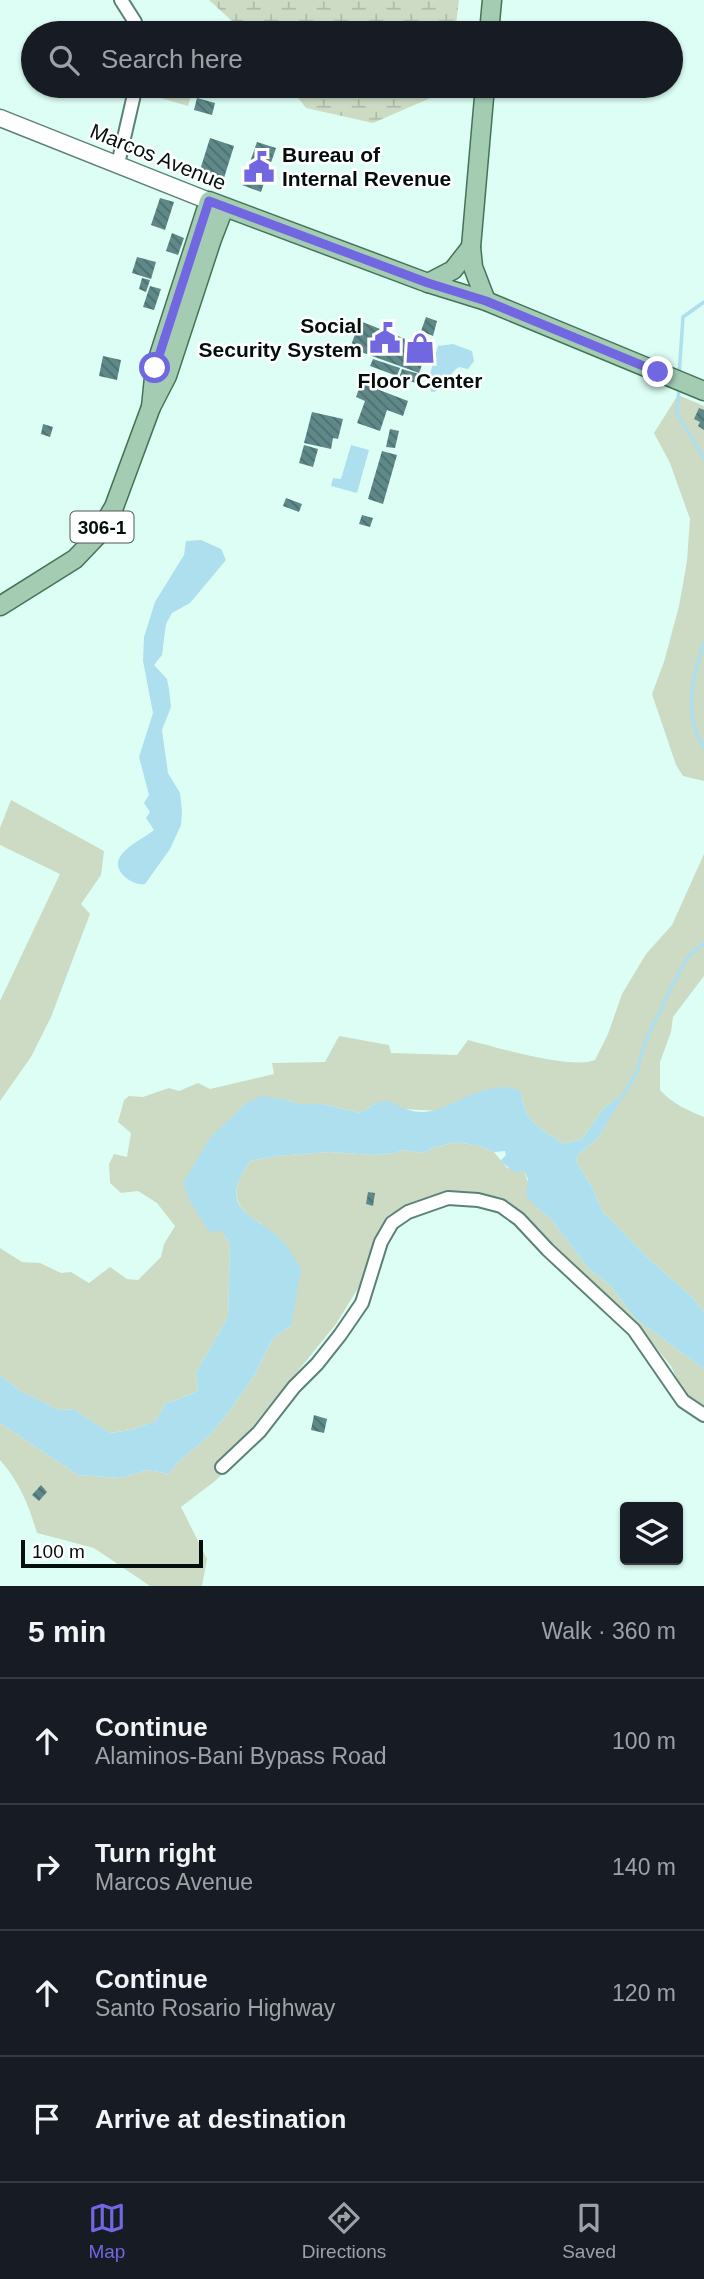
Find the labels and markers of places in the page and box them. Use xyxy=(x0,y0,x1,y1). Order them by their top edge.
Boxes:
place label: Bureau of Internal Revenue xyxy=(282,143,451,190)
public building icon: Bureau of Internal Revenue xyxy=(242,150,276,184)
place label: Social Security System xyxy=(199,314,362,361)
public building icon: Social Security System xyxy=(368,321,402,355)
shop icon: Floor Center xyxy=(403,331,437,365)
place label: Floor Center xyxy=(358,369,482,392)

